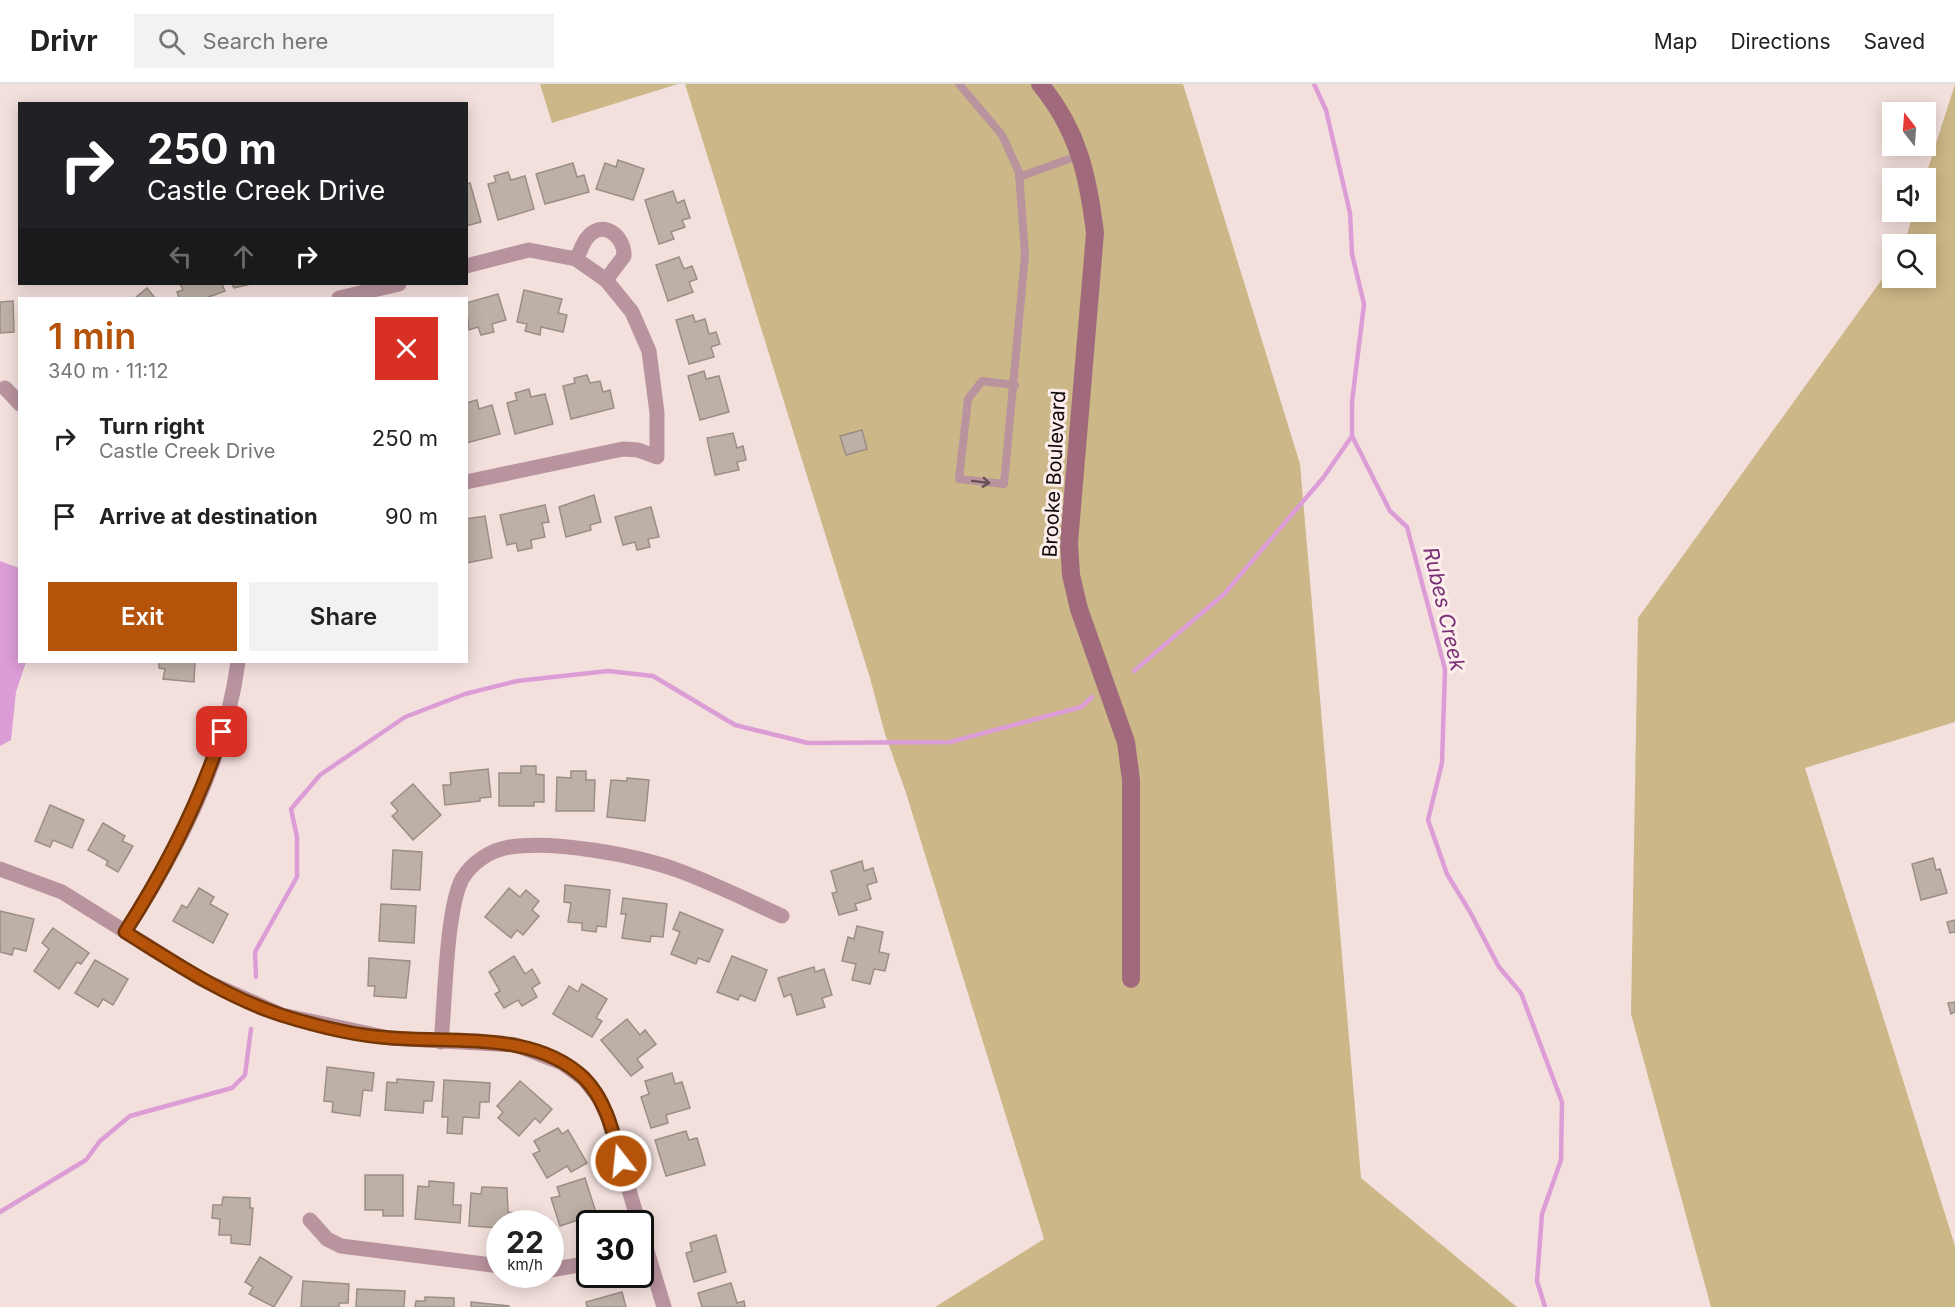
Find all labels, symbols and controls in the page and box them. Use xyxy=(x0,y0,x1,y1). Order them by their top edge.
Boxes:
search box xyxy=(134,14,554,68)
text: Drivr xyxy=(30,24,98,58)
icon: search xyxy=(155,25,188,58)
text: Search here xyxy=(203,28,328,54)
text: Map xyxy=(1654,29,1697,54)
text: Directions xyxy=(1730,29,1831,54)
text: Saved xyxy=(1864,29,1925,54)
north arrow xyxy=(1882,102,1936,156)
map controls xyxy=(1882,102,1936,288)
text: 250 m xyxy=(147,123,277,174)
icon: right xyxy=(48,126,126,204)
button: sound xyxy=(1882,168,1936,222)
text: Castle Creek Drive xyxy=(147,174,385,207)
button: search xyxy=(1882,234,1936,288)
icon: left xyxy=(164,240,197,273)
icon: ahead xyxy=(227,240,260,273)
icon: right xyxy=(290,240,323,273)
text: 1 min xyxy=(48,314,136,358)
button: close xyxy=(375,317,438,380)
text: 340 m · 11:12 xyxy=(48,359,168,383)
street label: Brooke Boulevard xyxy=(1038,390,1070,558)
text: Turn right xyxy=(99,413,205,439)
icon: right xyxy=(48,422,81,455)
text: 250 m xyxy=(372,425,438,451)
text: Castle Creek Drive xyxy=(99,439,275,463)
one-way arrow xyxy=(971,476,991,487)
icon: arrive xyxy=(48,500,81,533)
text: Arrive at destination xyxy=(99,503,318,529)
text: 90 m xyxy=(385,503,438,529)
water label: Rubes Creek xyxy=(1418,544,1471,674)
button: Exit xyxy=(48,582,237,651)
button: Share xyxy=(249,582,438,651)
pin xyxy=(196,706,247,757)
icon: arrive xyxy=(205,715,238,748)
position arrow xyxy=(589,1129,653,1193)
speed limit sign: 30 xyxy=(576,1210,654,1288)
text: 22 xyxy=(506,1224,544,1260)
text: km/h xyxy=(507,1255,543,1274)

